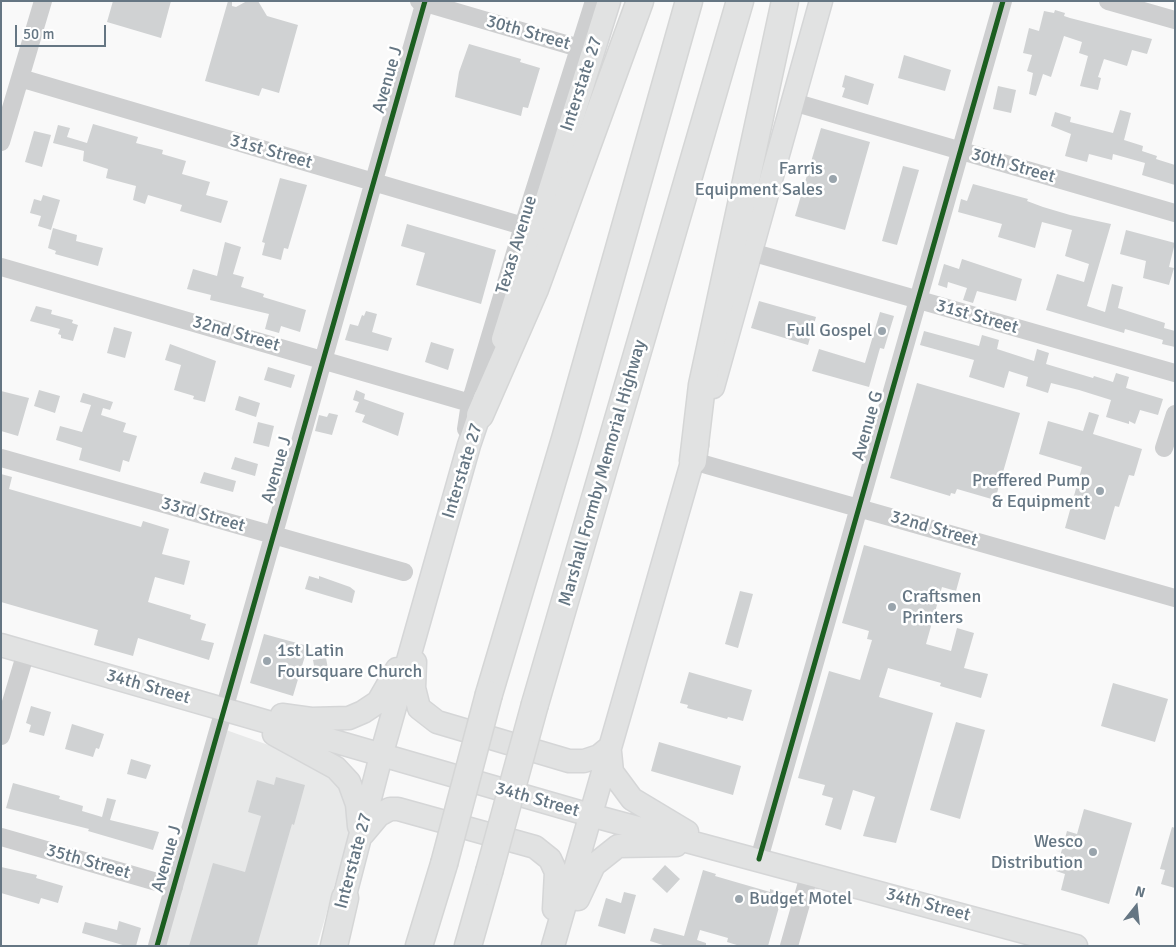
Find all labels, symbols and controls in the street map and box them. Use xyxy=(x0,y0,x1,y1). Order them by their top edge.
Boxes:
street label: 30th Street xyxy=(483,11,573,55)
scale bar xyxy=(18,15,109,47)
text: 50 m xyxy=(23,25,54,43)
street label: Interstate 27 xyxy=(557,34,607,134)
street label: Avenue J xyxy=(368,44,408,116)
street label: 31st Street xyxy=(227,130,315,174)
street label: 30th Street xyxy=(968,144,1058,188)
place label: Farris Equipment Sales xyxy=(695,158,823,200)
marker: Farris Equipment Sales xyxy=(827,173,839,185)
street label: Texas Avenue xyxy=(492,193,542,297)
street label: 31st Street xyxy=(933,295,1021,339)
street label: 32nd Street xyxy=(190,311,282,357)
place label: Full Gospel xyxy=(786,320,872,342)
marker: Full Gospel xyxy=(876,325,888,337)
street label: Marshall Formby Memorial Highway xyxy=(555,337,651,609)
street label: Avenue G xyxy=(848,388,888,464)
street label: Interstate 27 xyxy=(438,421,488,521)
street label: Avenue J xyxy=(257,434,297,506)
place label: Preffered Pump & Equipment xyxy=(972,470,1090,512)
marker: Preffered Pump & Equipment xyxy=(1094,485,1106,497)
street label: 33rd Street xyxy=(159,493,247,537)
street label: 32nd Street xyxy=(888,506,980,552)
place label: Craftsmen Printers xyxy=(902,586,981,628)
marker: Craftsmen Printers xyxy=(886,601,898,613)
place label: 1st Latin Foursquare Church xyxy=(277,640,422,682)
marker: 1st Latin Foursquare Church xyxy=(261,655,273,667)
street label: 34th Street xyxy=(103,665,193,709)
street label: 34th Street xyxy=(492,778,582,822)
street label: Interstate 27 xyxy=(331,811,377,911)
street label: Avenue J xyxy=(147,823,187,895)
place label: Wesco Distribution xyxy=(991,831,1083,874)
street label: 35th Street xyxy=(43,840,133,884)
marker: Wesco Distribution xyxy=(1087,846,1099,858)
north arrow xyxy=(1111,882,1161,932)
street label: 34th Street xyxy=(883,883,973,927)
text: N xyxy=(1133,883,1147,902)
place label: Budget Motel xyxy=(749,888,852,910)
marker: Budget Motel xyxy=(733,893,745,905)

